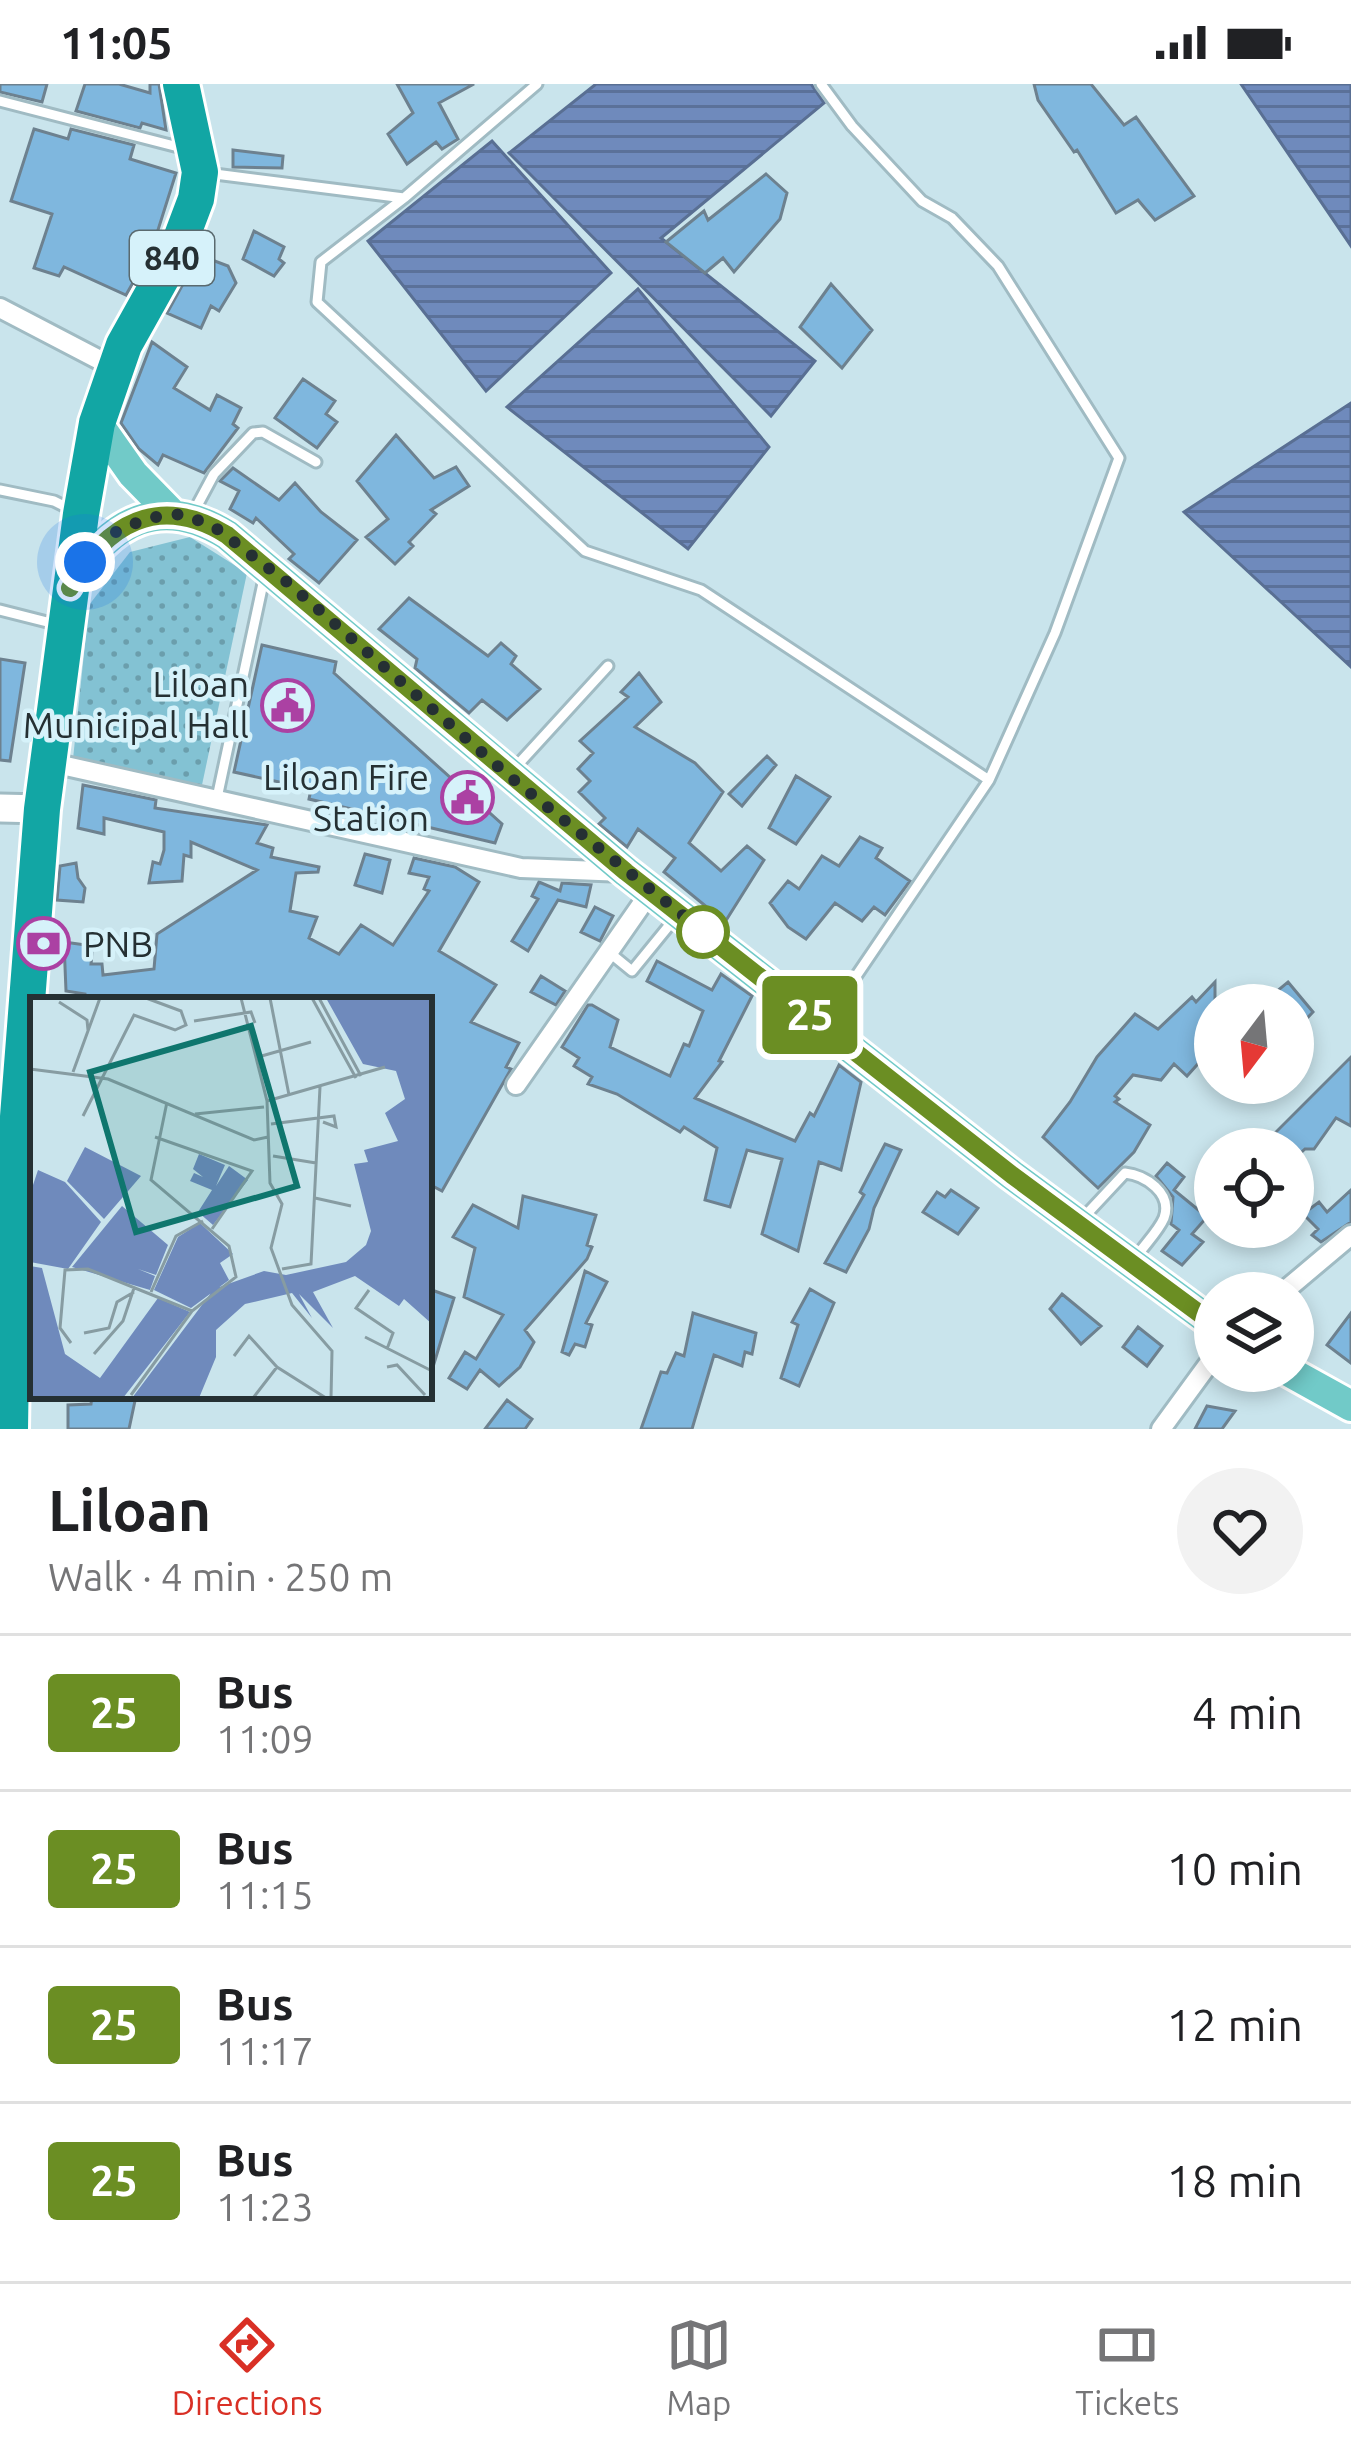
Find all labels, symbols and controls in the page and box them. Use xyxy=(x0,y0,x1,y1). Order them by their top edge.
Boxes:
text: 11:05 xyxy=(60,17,173,68)
road number: 840 xyxy=(130,231,214,285)
your location xyxy=(55,532,115,592)
place label: Liloan Municipal Hall xyxy=(23,663,249,745)
public building icon: Liloan Municipal Hall xyxy=(260,677,316,733)
place label: Liloan Fire Station xyxy=(263,756,429,838)
public building icon: Liloan Fire Station xyxy=(440,770,496,826)
unlabelled marker xyxy=(678,907,728,957)
bank icon: PNB xyxy=(16,916,72,972)
place label: PNB xyxy=(83,923,153,964)
line badge: 25 xyxy=(756,976,864,1054)
north arrow xyxy=(1194,984,1314,1104)
map controls xyxy=(1194,984,1314,1392)
text: 25 xyxy=(786,991,834,1038)
inset map xyxy=(30,997,432,1399)
button: locate xyxy=(1194,1128,1314,1248)
button: layers xyxy=(1194,1272,1314,1392)
button: heart xyxy=(1177,1468,1303,1594)
text: Liloan xyxy=(48,1478,211,1542)
text: Walk · 4 min · 250 m xyxy=(48,1555,393,1598)
text: Bus xyxy=(216,1666,293,1717)
text: 4 min xyxy=(1192,1687,1303,1738)
text: 25 xyxy=(90,1689,138,1736)
text: 11:09 xyxy=(216,1717,314,1760)
text: Bus xyxy=(216,1822,293,1873)
text: 10 min xyxy=(1166,1843,1303,1894)
text: 25 xyxy=(90,1845,138,1892)
text: 11:15 xyxy=(216,1873,314,1916)
text: Bus xyxy=(216,1978,293,2029)
text: 12 min xyxy=(1166,1999,1303,2050)
text: 25 xyxy=(90,2001,138,2048)
text: 11:17 xyxy=(216,2029,314,2072)
text: Bus xyxy=(216,2134,293,2185)
text: 18 min xyxy=(1166,2155,1303,2206)
text: 25 xyxy=(90,2157,138,2204)
text: 11:23 xyxy=(216,2185,314,2228)
tab: Directions xyxy=(172,2312,323,2421)
tab: Map xyxy=(666,2312,732,2421)
tab: Tickets xyxy=(1075,2312,1179,2421)

